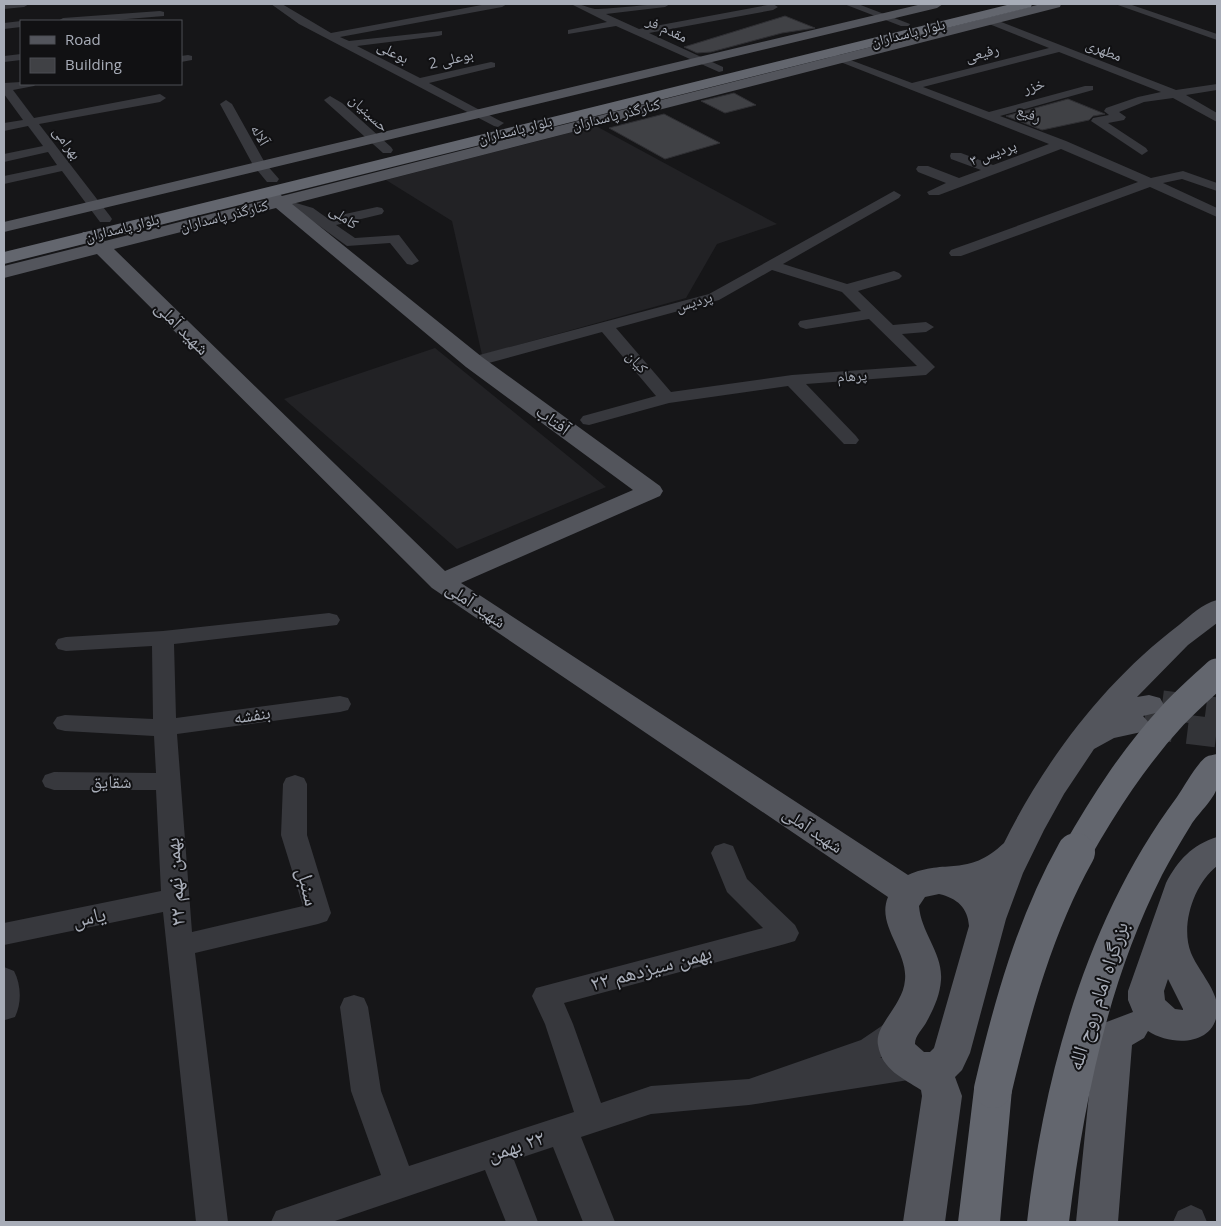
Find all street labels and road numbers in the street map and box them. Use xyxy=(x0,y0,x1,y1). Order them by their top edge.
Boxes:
street label: مقدم فر xyxy=(642,9,691,47)
street label: بلوار پاسداران xyxy=(869,13,947,52)
street label: مطهری xyxy=(1083,33,1126,66)
street label: بوعلی xyxy=(374,35,413,68)
street label: رفیعی xyxy=(963,38,1001,67)
street label: بوعلی 2 xyxy=(427,43,475,74)
street label: خزر xyxy=(1020,72,1047,98)
street label: حسینیان xyxy=(345,89,394,137)
street label: کنارگذر پاسداران xyxy=(569,93,662,136)
street label: رفیع xyxy=(1014,99,1045,128)
street label: بلوار پاسداران xyxy=(476,110,554,149)
street label: آلاله xyxy=(247,120,275,150)
street label: بهرامی xyxy=(48,122,87,164)
street label: پردیس ۳ xyxy=(966,134,1019,171)
street label: کنارگذر پاسداران xyxy=(177,194,270,237)
street label: کاملی xyxy=(326,199,363,234)
street label: بلوار پاسداران xyxy=(83,208,161,247)
street label: پردیس xyxy=(673,286,715,317)
street label: شهید آملی xyxy=(150,295,215,360)
street label: کیان xyxy=(622,346,653,378)
street label: پرهام xyxy=(836,364,868,387)
street label: آفتاب xyxy=(532,399,576,440)
street label: شهید آملی xyxy=(442,575,511,633)
street label: بنفشه xyxy=(232,700,272,728)
street label: شقایق xyxy=(90,769,132,793)
street label: شهید آملی xyxy=(779,800,848,858)
street label: ۲۲ بهمن نهم xyxy=(157,836,192,928)
street label: سنبل xyxy=(291,865,327,909)
street label: یاس xyxy=(69,899,108,933)
street label: بزرگراه امام روح الله xyxy=(1060,918,1135,1074)
street label: ۲۲ بهمن سیزدهم xyxy=(587,937,715,998)
street label: ٢٢ بهمن xyxy=(483,1123,548,1167)

